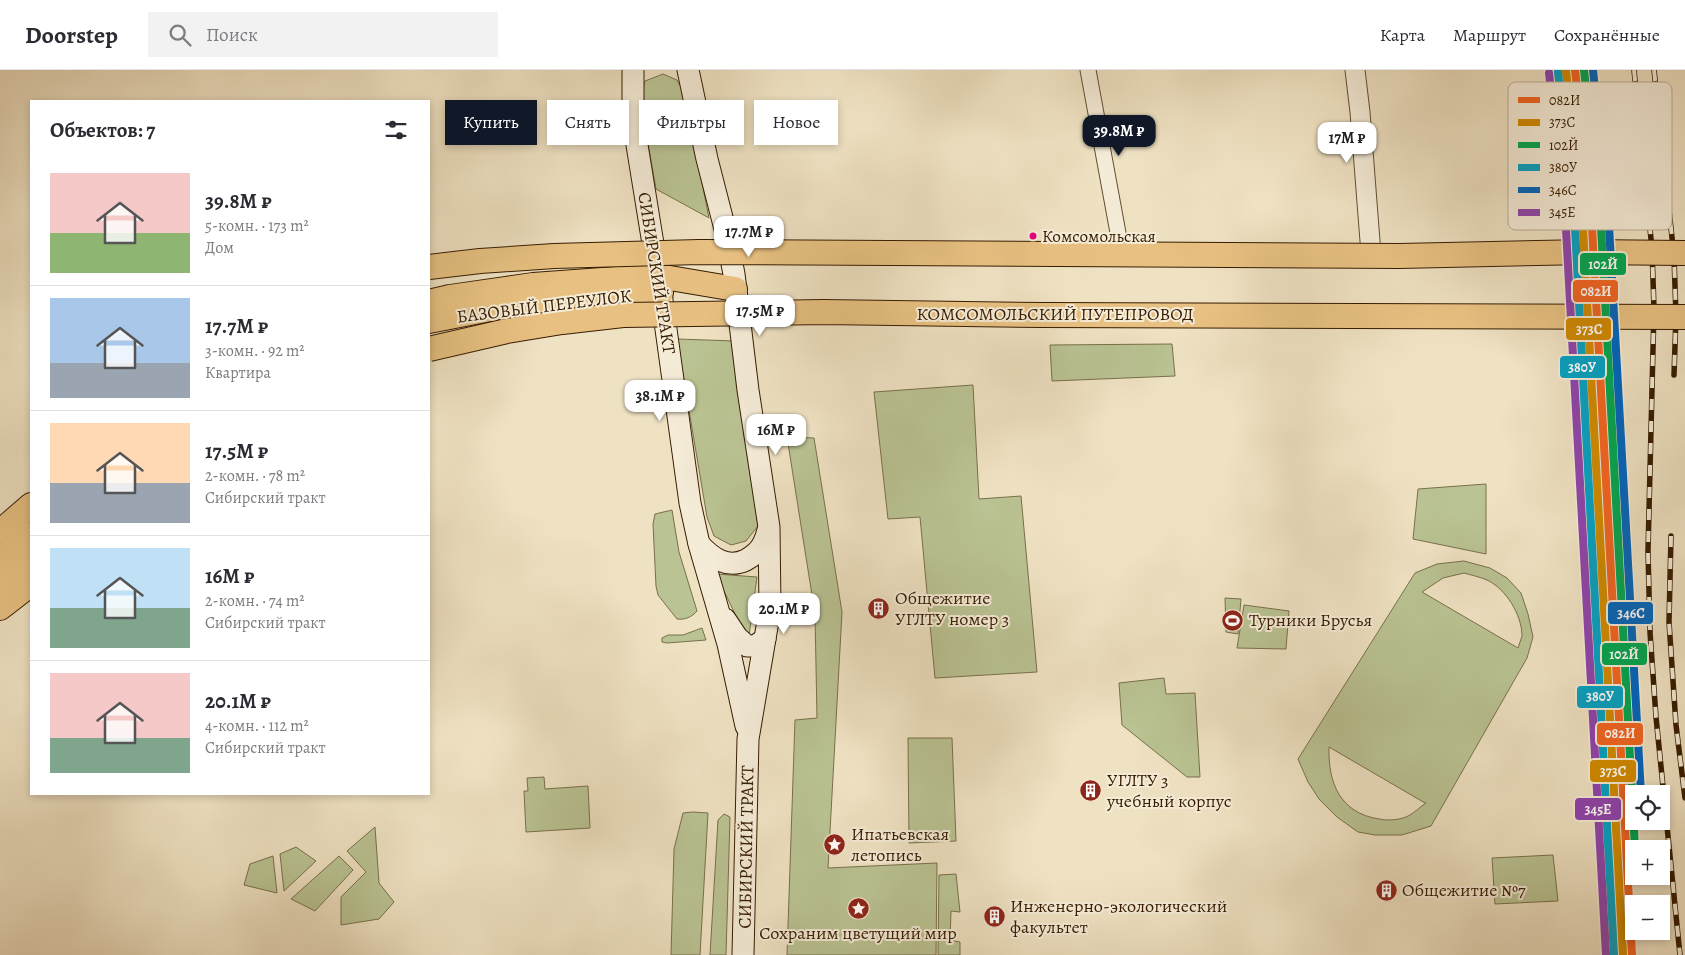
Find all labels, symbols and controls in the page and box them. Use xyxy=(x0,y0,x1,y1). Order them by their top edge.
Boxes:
search box xyxy=(148,12,498,57)
text: Doorstep xyxy=(25,19,118,51)
icon: search xyxy=(166,21,194,49)
text: Поиск xyxy=(206,22,258,48)
text: Карта xyxy=(1380,23,1425,47)
text: Маршрут xyxy=(1453,23,1526,47)
text: Сохранённые xyxy=(1554,23,1660,47)
legend xyxy=(1508,82,1672,230)
text: 082И xyxy=(1549,91,1580,110)
chip: Купить xyxy=(445,100,537,145)
chip: Снять xyxy=(547,100,629,145)
chip: Фильтры xyxy=(639,100,744,145)
chip: Новое xyxy=(754,100,838,145)
text: 373C xyxy=(1549,113,1576,132)
pin: 39.8M ₽ xyxy=(1073,114,1165,157)
text: Объектов: 7 xyxy=(50,116,155,144)
icon: filters xyxy=(382,116,410,144)
text: 39.8M ₽ xyxy=(1094,120,1144,142)
pin: 17M ₽ xyxy=(1312,122,1382,164)
text: 17M ₽ xyxy=(1329,127,1365,149)
text: 102Й xyxy=(1549,136,1578,155)
text: 380У xyxy=(1549,158,1577,177)
text: 346С xyxy=(1549,181,1577,200)
text: 39.8M ₽ xyxy=(205,187,272,215)
street label: СИБИРСКИЙ ТРАКТ xyxy=(632,190,682,356)
icon: home xyxy=(90,193,150,253)
text: 345Е xyxy=(1549,203,1575,222)
text: 5-комн. · 173 m² xyxy=(205,215,309,237)
pin: 17.7M ₽ xyxy=(703,216,795,258)
text: 17.7M ₽ xyxy=(725,221,773,243)
place label: Комсомольская xyxy=(1042,225,1156,248)
marker: Комсомольская xyxy=(1028,231,1038,241)
text: Дом xyxy=(205,237,234,259)
line badge: 102Й xyxy=(1579,252,1627,276)
text: 102Й xyxy=(1588,255,1618,274)
line badge: 082И xyxy=(1572,279,1619,303)
text: 082И xyxy=(1580,282,1612,301)
street label: БАЗОВЫЙ ПЕРЕУЛОК xyxy=(455,283,633,329)
pin: 17.5M ₽ xyxy=(714,294,806,337)
text: 17.5M ₽ xyxy=(736,300,784,322)
street label: КОМСОМОЛЬСКИЙ ПУТЕПРОВОД xyxy=(916,302,1194,326)
text: 17.7M ₽ xyxy=(205,312,268,340)
line badge: 373C xyxy=(1565,317,1612,341)
icon: home xyxy=(90,318,150,378)
text: 373C xyxy=(1576,320,1603,339)
text: 3-комн. · 92 m² xyxy=(205,340,305,362)
line badge: 380У xyxy=(1559,355,1606,379)
text: 380У xyxy=(1568,358,1597,377)
text: Квартира xyxy=(205,362,271,384)
pin: 38.1M ₽ xyxy=(614,380,706,422)
text: 38.1M ₽ xyxy=(635,385,685,407)
pin: 16M ₽ xyxy=(741,414,811,456)
text: 16M ₽ xyxy=(757,419,795,441)
text: 17.5M ₽ xyxy=(205,437,268,465)
icon: home xyxy=(90,443,150,503)
text: 2-комн. · 78 m² xyxy=(205,465,305,487)
text: Сибирский тракт xyxy=(205,487,326,509)
text: 16M ₽ xyxy=(205,562,254,590)
icon: home xyxy=(90,568,150,628)
place label: Общежитие УГЛТУ номер 3 xyxy=(895,586,1009,631)
text: 2-комн. · 74 m² xyxy=(205,590,305,612)
pin: 20.1M ₽ xyxy=(738,592,830,635)
building icon: Общежитие УГЛТУ номер 3 xyxy=(867,596,891,620)
text: 20.1M ₽ xyxy=(759,598,809,620)
line badge: 346С xyxy=(1607,601,1654,625)
text: 346С xyxy=(1617,604,1645,623)
sports icon: Турники Брусья xyxy=(1221,608,1245,632)
place label: Турники Брусья xyxy=(1249,608,1372,632)
text: Сибирский тракт xyxy=(205,612,326,634)
line badge: 102Й xyxy=(1601,642,1648,666)
text: 102Й xyxy=(1609,645,1639,664)
line badge: 380У xyxy=(1576,685,1624,709)
text: 20.1M ₽ xyxy=(205,687,271,715)
text: 380У xyxy=(1586,687,1615,706)
icon: home xyxy=(90,693,150,753)
text: 4-комн. · 112 m² xyxy=(205,715,309,737)
line badge: 082И xyxy=(1596,722,1644,746)
text: 082И xyxy=(1604,724,1636,743)
text: Сибирский тракт xyxy=(205,737,326,759)
line badge: 373C xyxy=(1589,759,1637,783)
text: 373C xyxy=(1600,762,1627,781)
street label: СИБИРСКИЙ ТРАКТ xyxy=(733,765,759,929)
place label: УГЛТУ 3 учебный корпус xyxy=(1106,768,1232,813)
building icon: УГЛТУ 3 учебный корпус xyxy=(1079,778,1103,802)
map controls xyxy=(1625,785,1670,940)
button: locate xyxy=(1625,785,1670,830)
line badge: 345Е xyxy=(1574,797,1622,821)
text: 345Е xyxy=(1585,800,1611,819)
place label: Ипатьевская летопись xyxy=(851,822,949,867)
place icon: Ипатьевская летопись xyxy=(823,832,847,856)
button: + xyxy=(1625,840,1670,885)
building icon: Общежитие №7 xyxy=(1374,878,1398,902)
place label: Общежитие №7 xyxy=(1402,878,1526,902)
place label: Инженерно-экологический факультет xyxy=(1010,894,1227,939)
button: − xyxy=(1625,895,1670,940)
place icon: Сохраним цветущий мир xyxy=(846,896,870,920)
building icon: Инженерно-экологический факультет xyxy=(982,904,1006,928)
place label: Сохраним цветущий мир xyxy=(759,921,957,945)

